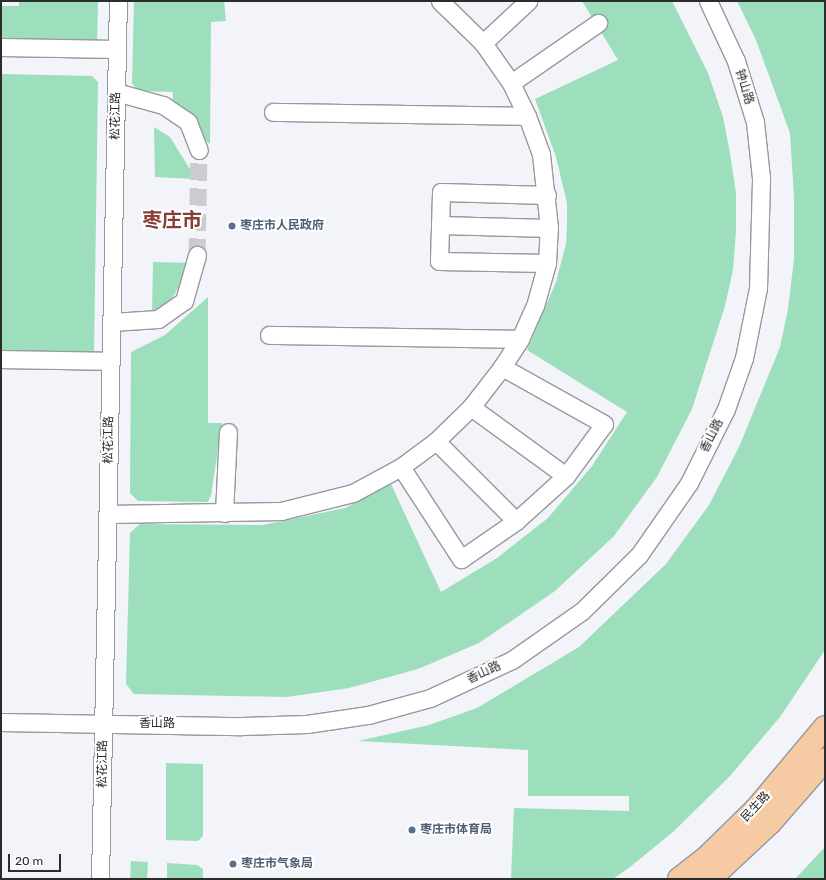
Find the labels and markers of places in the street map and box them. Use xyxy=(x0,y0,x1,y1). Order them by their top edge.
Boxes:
place label: 枣庄市人民政府 xyxy=(240,219,324,233)
marker: 枣庄市人民政府 xyxy=(227,221,237,231)
place label: 枣庄市体育局 xyxy=(420,823,492,837)
marker: 枣庄市体育局 xyxy=(407,825,417,835)
place label: 枣庄市气象局 xyxy=(241,857,313,871)
marker: 枣庄市气象局 xyxy=(228,859,238,869)

